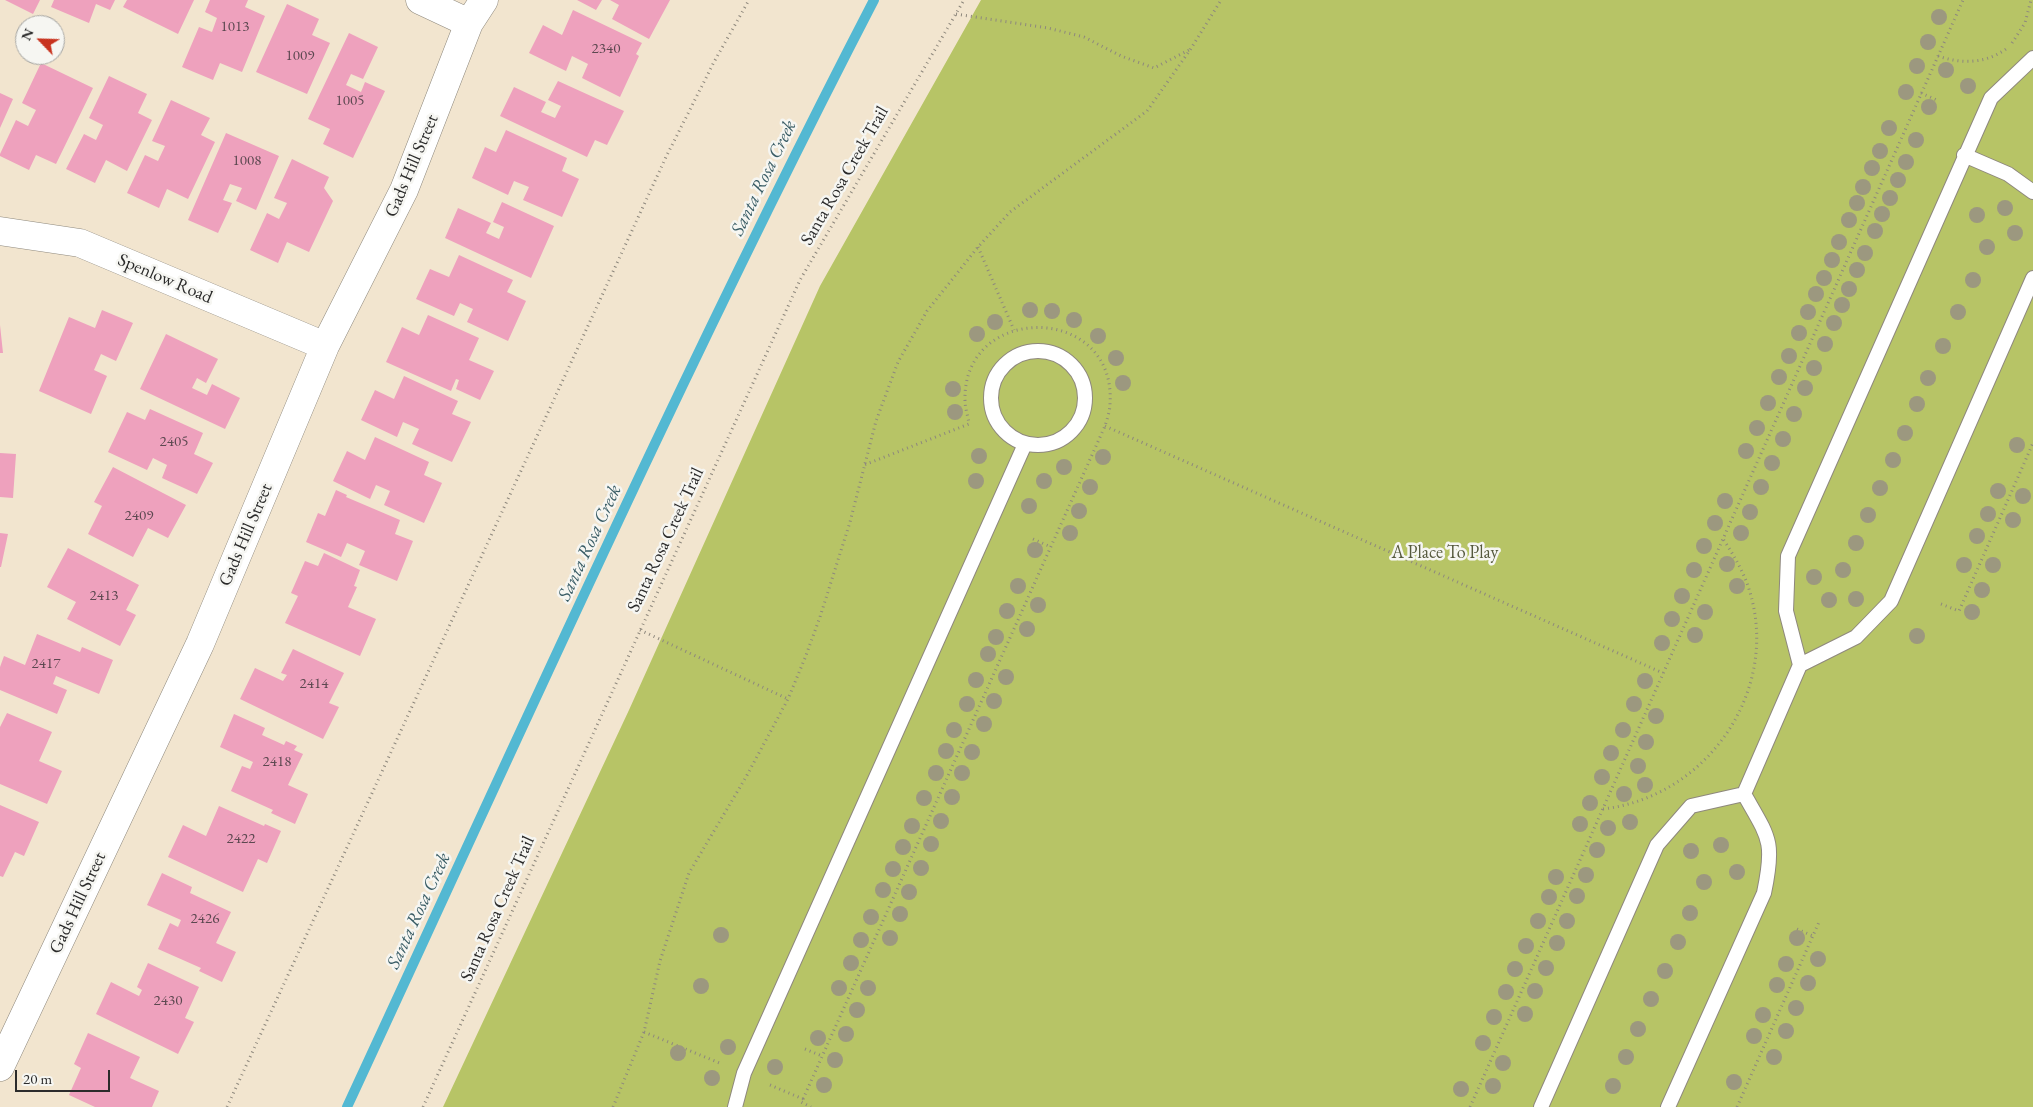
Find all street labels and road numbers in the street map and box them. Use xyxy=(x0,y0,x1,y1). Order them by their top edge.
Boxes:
street label: Santa Rosa Creek Trail xyxy=(796,103,894,249)
street label: Gads Hill Street xyxy=(381,111,443,221)
street label: Spenlow Road xyxy=(114,249,216,309)
street label: Santa Rosa Creek Trail xyxy=(623,464,709,616)
street label: Gads Hill Street xyxy=(215,480,277,590)
street label: Santa Rosa Creek Trail xyxy=(456,833,540,985)
street label: Gads Hill Street xyxy=(45,849,111,957)

